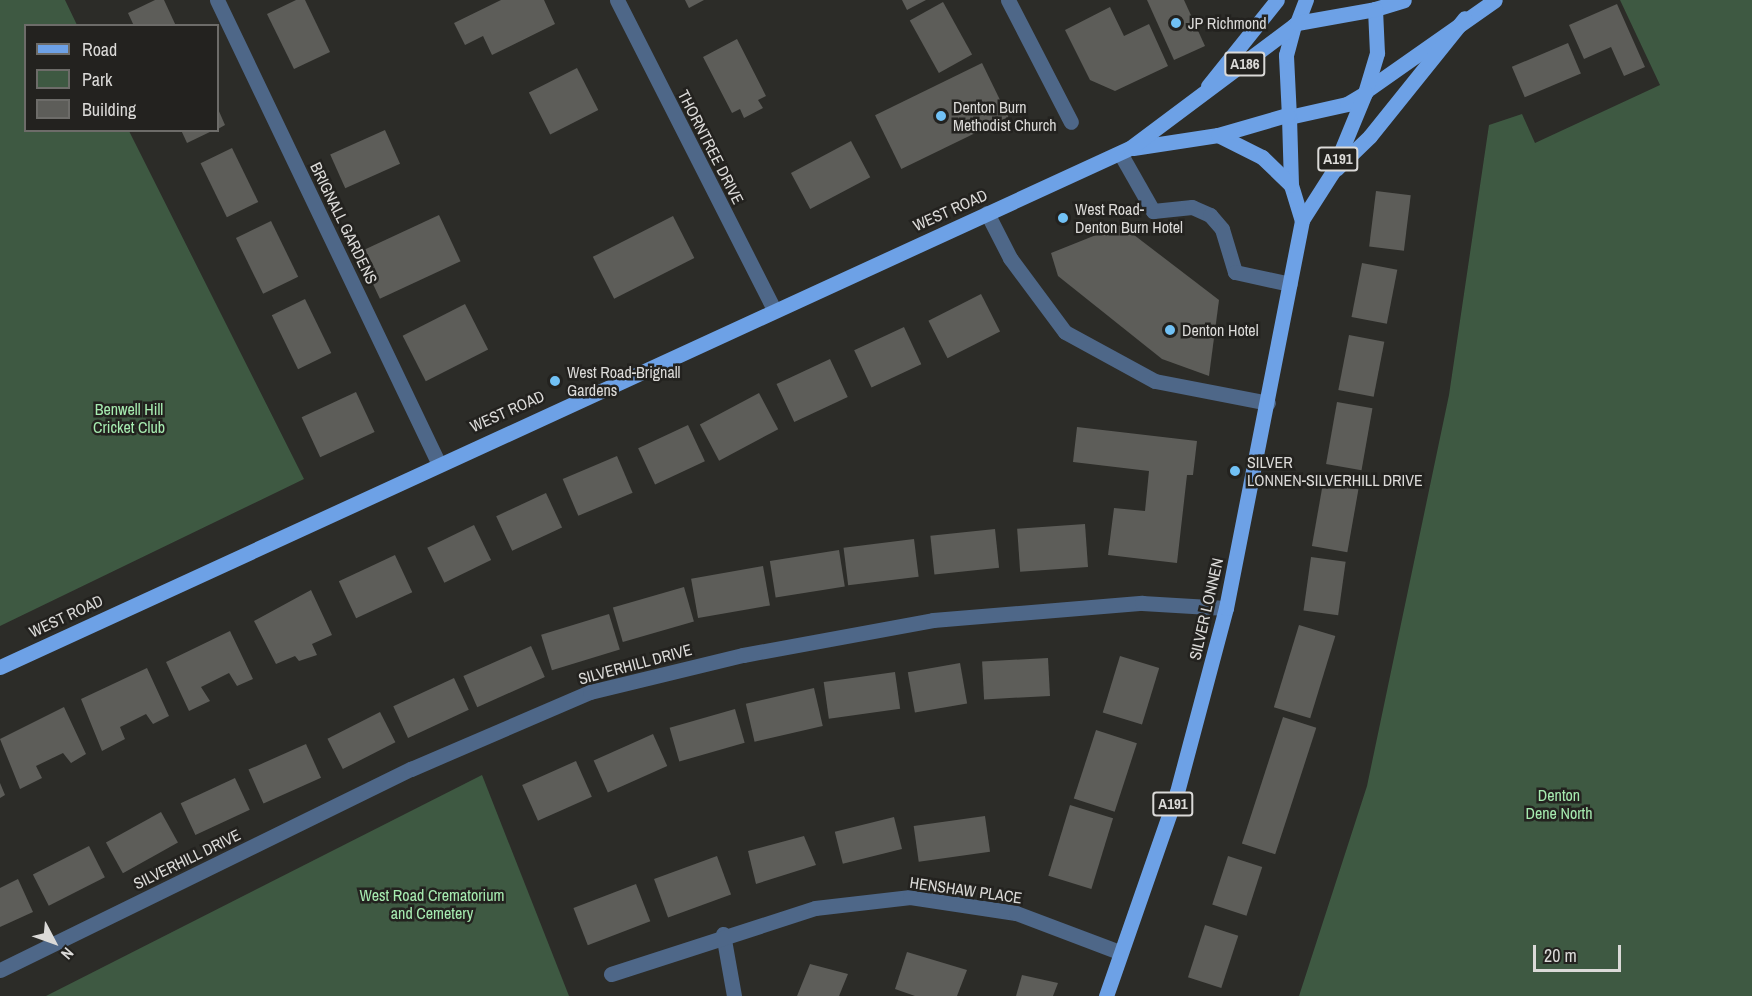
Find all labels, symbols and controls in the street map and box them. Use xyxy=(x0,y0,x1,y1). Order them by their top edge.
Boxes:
place label: JP Richmond xyxy=(1188,13,1267,33)
marker: JP Richmond xyxy=(1169,16,1183,30)
legend xyxy=(24,24,219,132)
text: Road xyxy=(82,37,117,62)
road number: A186 xyxy=(1224,52,1266,76)
text: Park xyxy=(82,67,112,92)
street label: THORNTREE DRIVE xyxy=(674,87,748,207)
text: Building xyxy=(82,97,136,122)
place label: Denton Burn Methodist Church xyxy=(953,97,1057,135)
marker: Denton Burn Methodist Church xyxy=(934,109,948,123)
road number: A191 xyxy=(1317,147,1359,171)
street label: BRIGNALL GARDENS xyxy=(306,159,382,287)
street label: WEST ROAD xyxy=(910,185,990,235)
place label: West Road- Denton Burn Hotel xyxy=(1075,199,1183,237)
marker: West Road- Denton Burn Hotel xyxy=(1056,211,1070,225)
place label: Denton Hotel xyxy=(1182,320,1259,340)
marker: Denton Hotel xyxy=(1163,323,1177,337)
place label: West Road-Brignall Gardens xyxy=(567,362,681,400)
marker: West Road-Brignall Gardens xyxy=(548,374,562,388)
street label: WEST ROAD xyxy=(467,386,547,436)
park label: Benwell Hill Cricket Club xyxy=(93,399,165,437)
place label: SILVER LONNEN-SILVERHILL DRIVE xyxy=(1247,452,1423,490)
marker: SILVER LONNEN-SILVERHILL DRIVE xyxy=(1228,464,1242,478)
street label: SILVER LONNEN xyxy=(1185,556,1227,662)
street label: WEST ROAD xyxy=(26,591,106,641)
street label: SILVERHILL DRIVE xyxy=(576,640,694,688)
park label: Denton Dene North xyxy=(1525,785,1593,823)
road number: A191 xyxy=(1152,792,1194,816)
street label: SILVERHILL DRIVE xyxy=(130,825,244,893)
street label: HENSHAW PLACE xyxy=(909,873,1023,907)
park label: West Road Crematorium and Cemetery xyxy=(360,885,504,923)
north arrow xyxy=(24,912,84,972)
scale bar xyxy=(1536,933,1624,971)
text: N xyxy=(56,943,79,965)
text: 20 m xyxy=(1544,943,1577,968)

